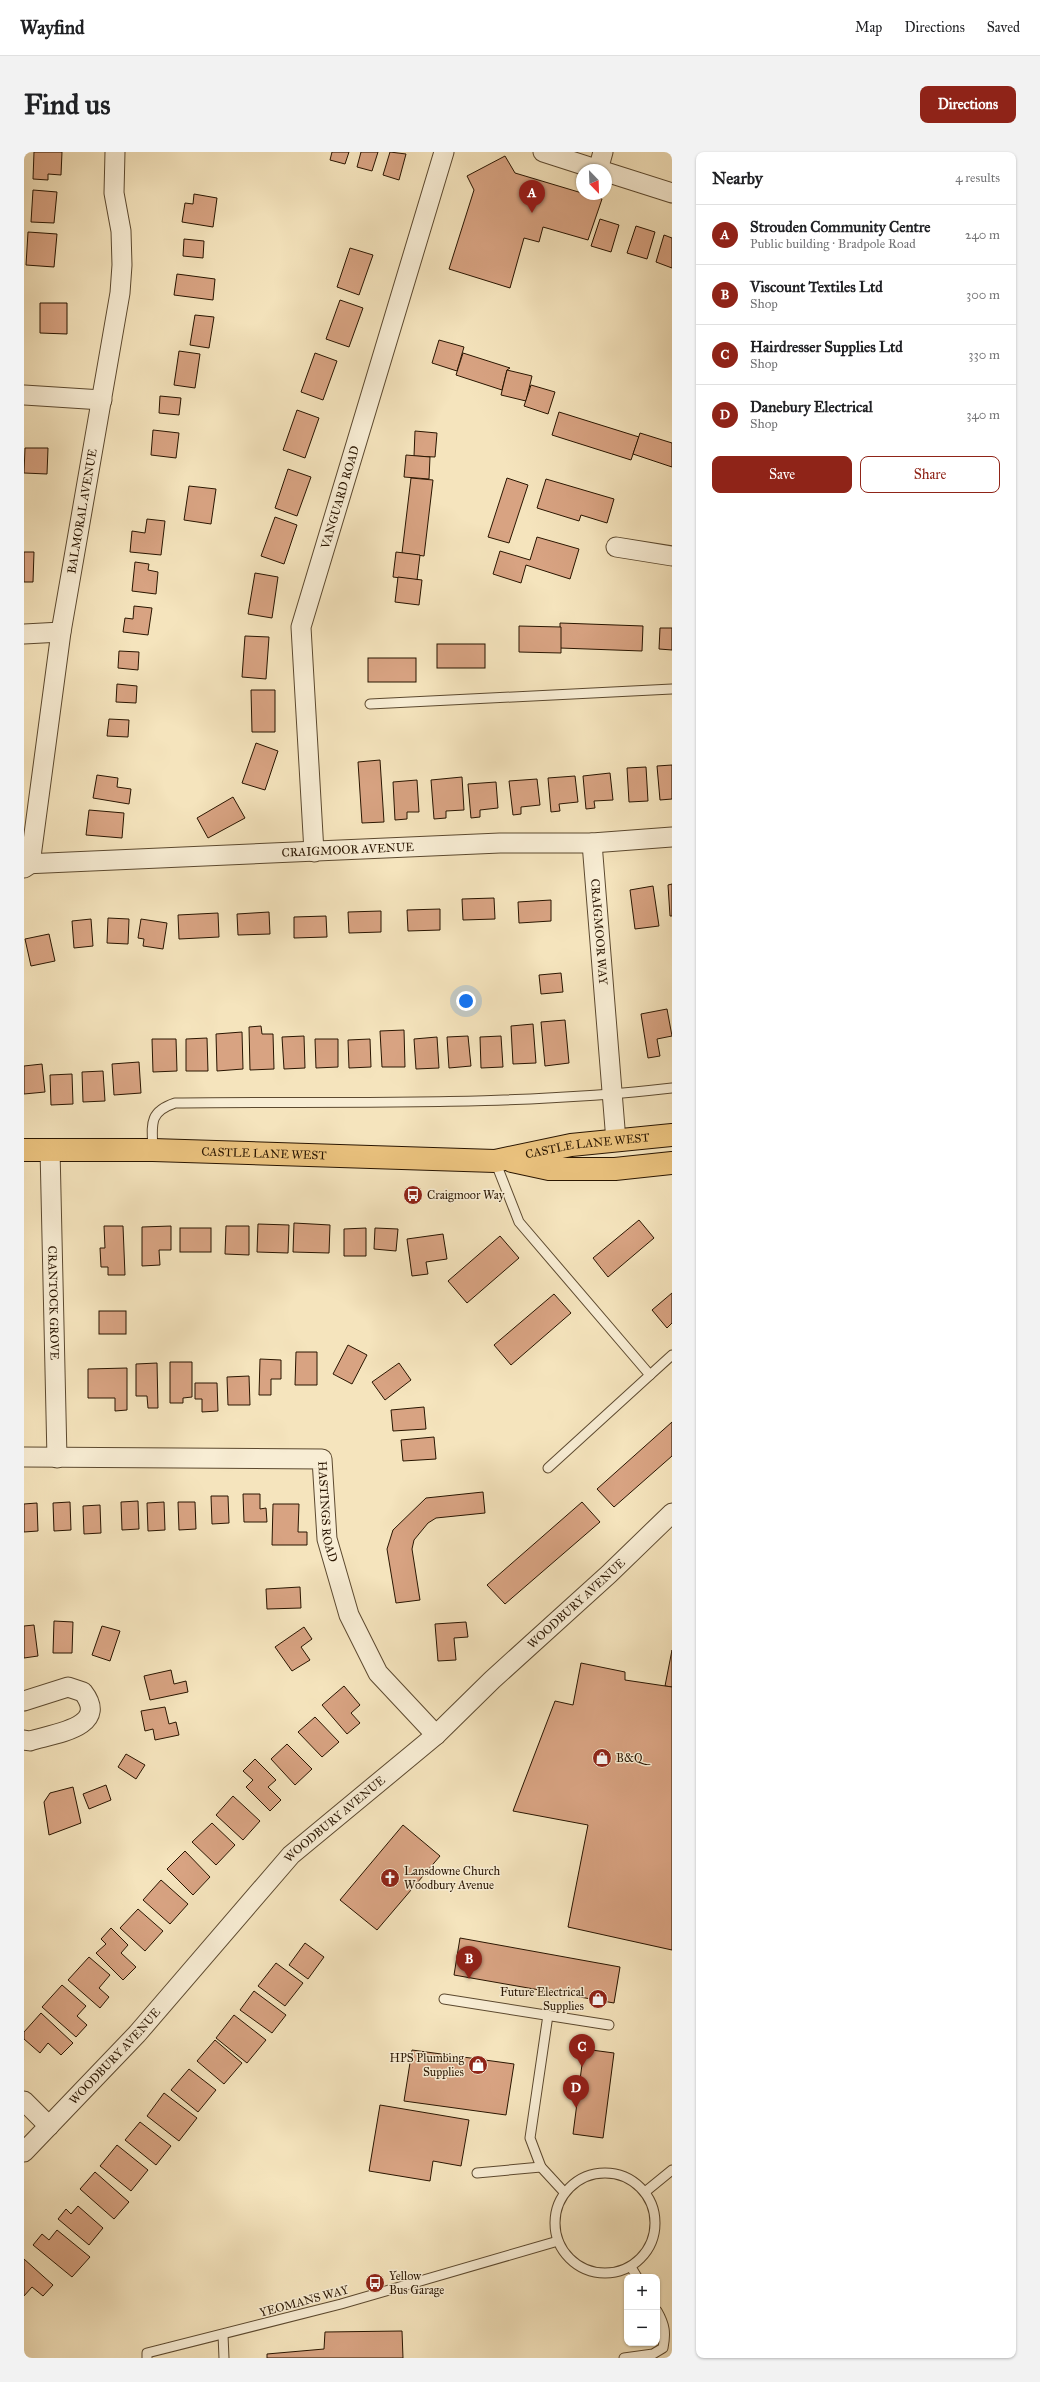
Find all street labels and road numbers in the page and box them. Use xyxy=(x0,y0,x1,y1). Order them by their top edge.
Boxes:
street label: VANGUARD ROAD xyxy=(318,444,362,551)
street label: BALMORAL AVENUE xyxy=(64,447,100,575)
street label: CRAIGMOOR AVENUE xyxy=(281,840,415,860)
street label: CRAIGMOOR WAY xyxy=(588,878,610,986)
street label: CASTLE LANE WEST xyxy=(524,1130,650,1161)
street label: CASTLE LANE WEST xyxy=(201,1145,327,1163)
street label: CRANTOCK GROVE xyxy=(45,1246,62,1361)
street label: HASTINGS ROAD xyxy=(315,1461,340,1564)
street label: WOODBURY AVENUE xyxy=(525,1555,628,1651)
street label: WOODBURY AVENUE xyxy=(281,1773,388,1865)
street label: WOODBURY AVENUE xyxy=(66,2005,163,2107)
street label: YEOMANS WAY xyxy=(258,2282,350,2320)

